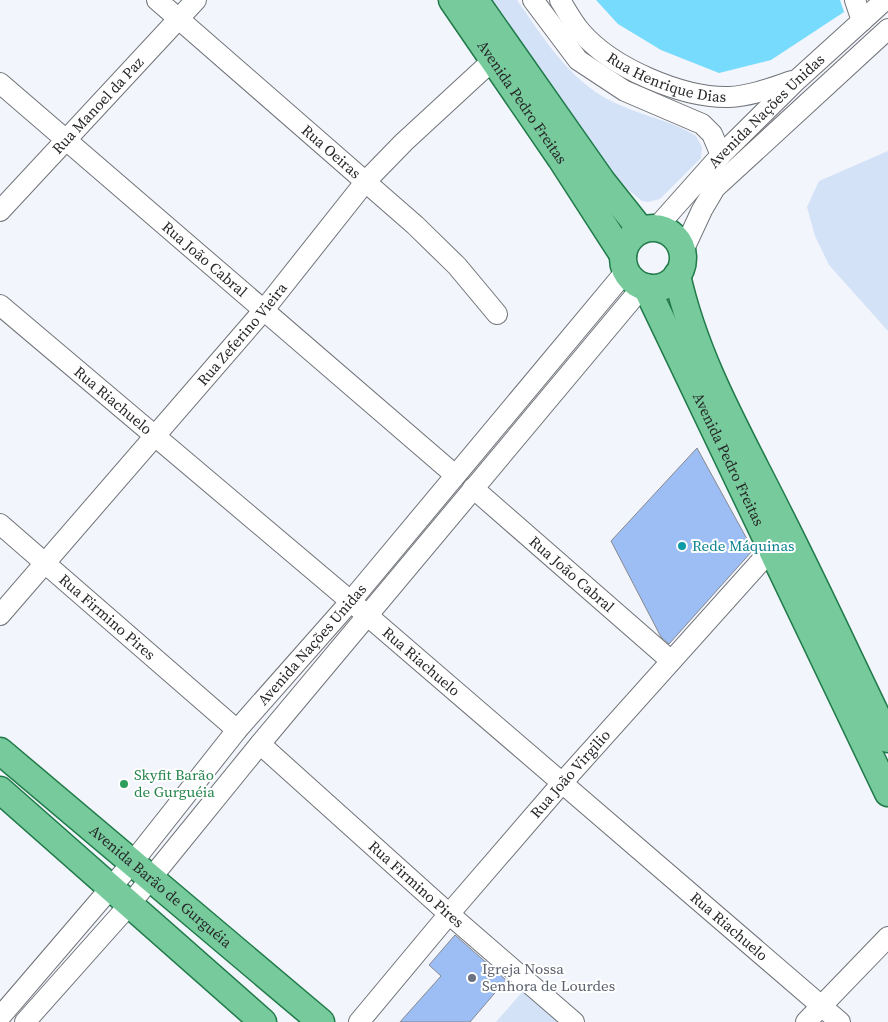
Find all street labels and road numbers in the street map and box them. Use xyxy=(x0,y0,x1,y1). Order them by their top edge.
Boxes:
street label: Avenida Pedro Freitas xyxy=(473,36,572,168)
street label: Rua Henrique Dias xyxy=(603,47,727,107)
street label: Avenida Nações Unidas xyxy=(703,49,829,172)
street label: Rua Manoel da Paz xyxy=(47,52,148,158)
street label: Rua Oeiras xyxy=(297,120,366,183)
street label: Rua João Cabral xyxy=(158,216,252,302)
street label: Rua Zeferino Vieira xyxy=(192,277,292,390)
street label: Rua Riachuelo xyxy=(70,361,157,439)
street label: Avenida Pedro Freitas xyxy=(688,389,770,529)
street label: Rua João Cabral xyxy=(525,531,619,617)
street label: Rua Firmino Pires xyxy=(55,569,160,665)
street label: Avenida Nações Unidas xyxy=(253,579,371,710)
street label: Rua Riachuelo xyxy=(378,622,465,701)
street label: Rua João Virgilio xyxy=(525,725,615,822)
street label: Avenida Barão de Gurguéia xyxy=(85,820,237,953)
street label: Rua Firmino Pires xyxy=(364,836,469,932)
street label: Rua Riachuelo xyxy=(686,887,773,966)

